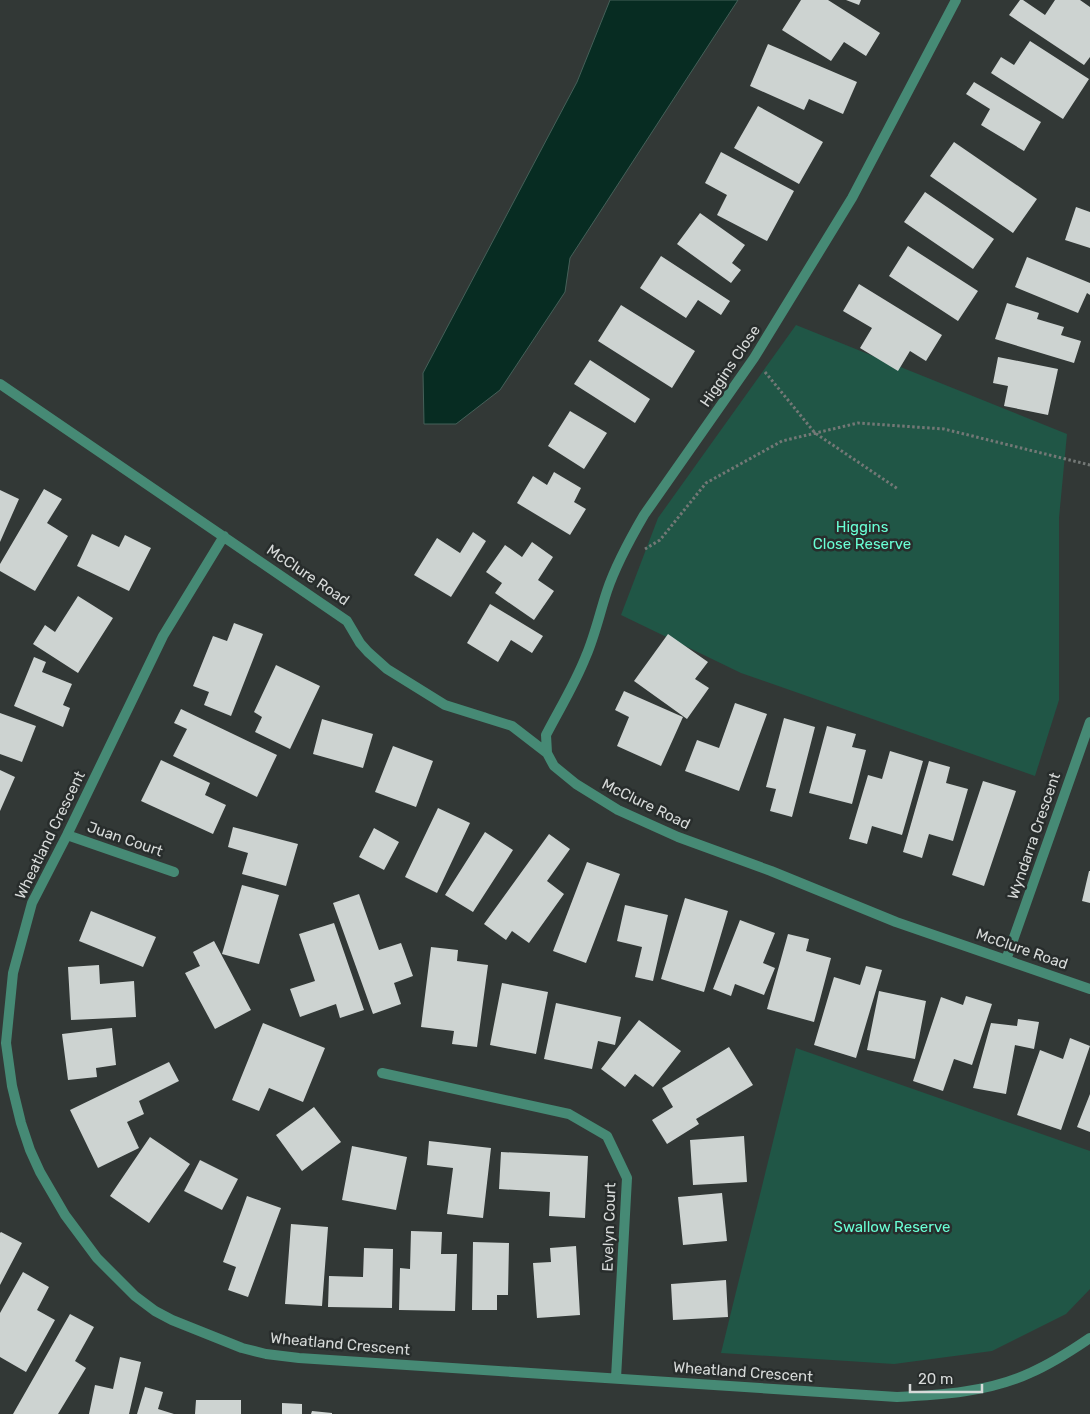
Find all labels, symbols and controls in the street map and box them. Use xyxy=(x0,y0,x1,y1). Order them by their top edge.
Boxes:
street label: Higgins Close xyxy=(696,322,764,410)
park label: Higgins Close Reserve xyxy=(813,518,911,553)
street label: McClure Road xyxy=(263,541,353,609)
street label: Wheatland Crescent xyxy=(11,768,89,902)
street label: Wyndarra Crescent xyxy=(1004,770,1064,902)
street label: McClure Road xyxy=(599,775,693,833)
street label: Juan Court xyxy=(85,818,165,860)
street label: McClure Road xyxy=(974,925,1070,973)
street label: Evelyn Court xyxy=(598,1182,620,1272)
park label: Swallow Reserve xyxy=(834,1218,950,1236)
street label: Wheatland Crescent xyxy=(269,1329,411,1359)
street label: Wheatland Crescent xyxy=(672,1358,814,1386)
scale bar xyxy=(910,1362,982,1394)
text: 20 m xyxy=(918,1370,953,1388)

